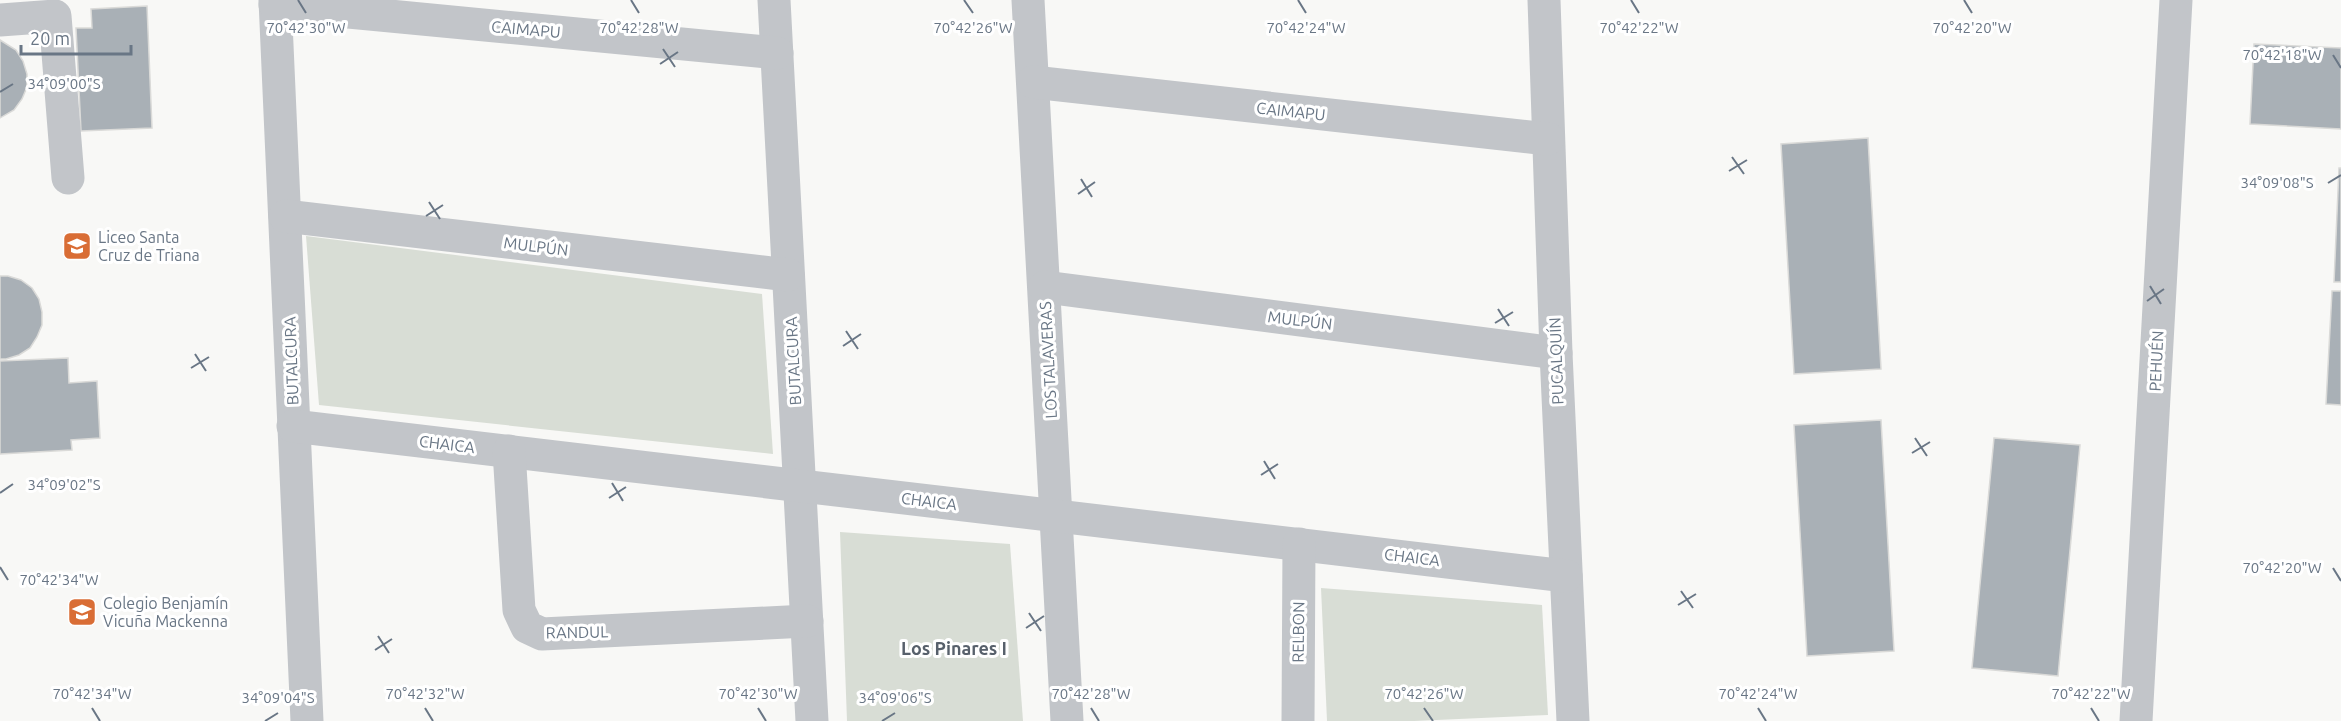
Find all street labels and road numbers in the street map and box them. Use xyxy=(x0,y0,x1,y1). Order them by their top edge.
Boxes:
street label: CAIMAPU xyxy=(491,17,561,41)
street label: CAIMAPU xyxy=(1256,98,1326,124)
street label: MULPÚN xyxy=(503,231,570,259)
street label: LOS TALAVERAS xyxy=(1036,301,1060,419)
street label: MULPÚN xyxy=(1267,305,1334,333)
street label: BUTALCURA xyxy=(280,316,302,406)
street label: BUTALCURA xyxy=(782,316,804,406)
street label: PUCALQUÍN xyxy=(1543,317,1567,405)
street label: PEHUÉN xyxy=(2143,330,2167,392)
street label: CHAICA xyxy=(418,432,476,456)
street label: CHAICA xyxy=(900,489,958,513)
street label: CHAICA xyxy=(1383,545,1441,569)
street label: RELBON xyxy=(1288,601,1308,663)
street label: RANDUL xyxy=(546,622,608,642)

